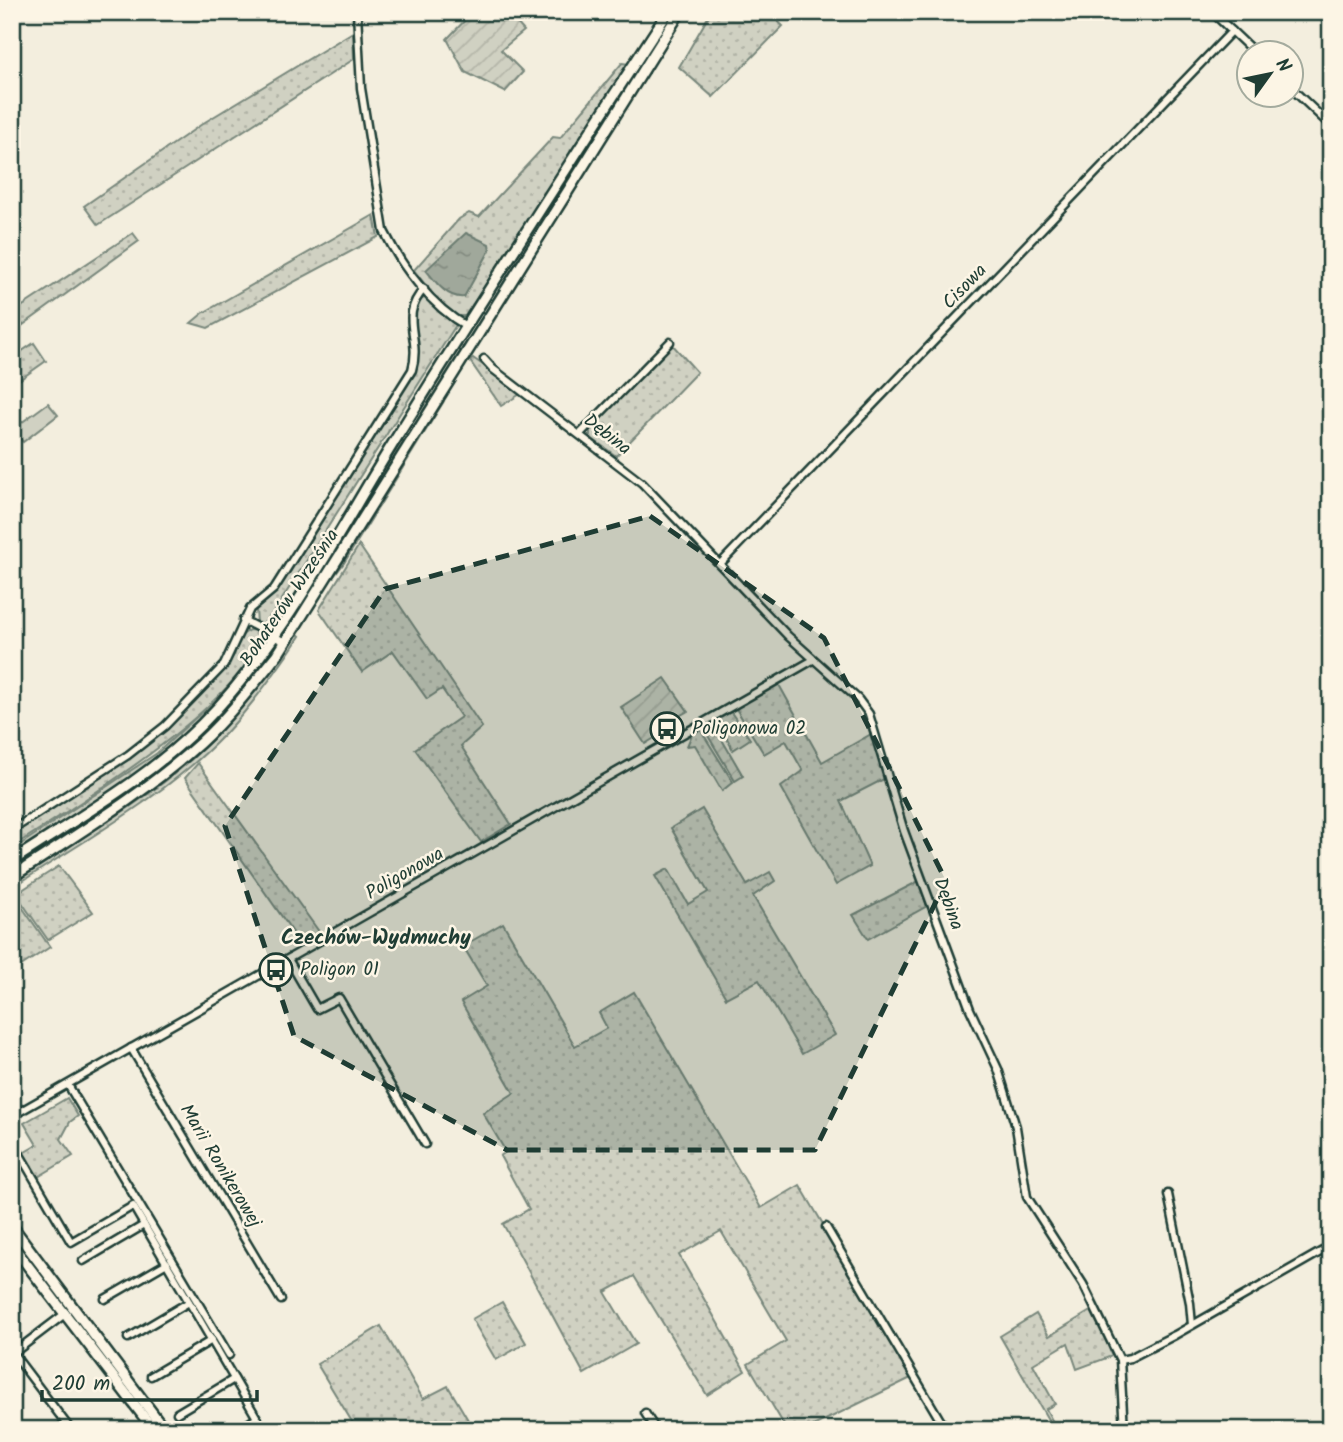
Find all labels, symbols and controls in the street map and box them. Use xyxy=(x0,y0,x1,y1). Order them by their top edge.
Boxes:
north arrow xyxy=(1234,38,1304,108)
text: N xyxy=(1267,53,1298,79)
street label: Cisowa xyxy=(935,257,995,317)
street label: Dębina xyxy=(576,407,638,463)
street label: Bohaterów Września xyxy=(233,523,347,673)
bus stop icon: Poligonowa 02 xyxy=(648,710,686,748)
place label: Poligonowa 02 xyxy=(692,714,806,744)
street label: Poligonowa xyxy=(360,839,450,909)
street label: Dębina xyxy=(925,873,971,935)
district label: Czechów-Wydmuchy xyxy=(281,922,471,955)
bus stop icon: Poligon 01 xyxy=(257,951,295,989)
place label: Poligon 01 xyxy=(300,955,379,985)
street label: Marii Ronikerowej xyxy=(171,1098,269,1235)
scale bar xyxy=(42,1358,257,1402)
text: 200 m xyxy=(52,1368,110,1401)

